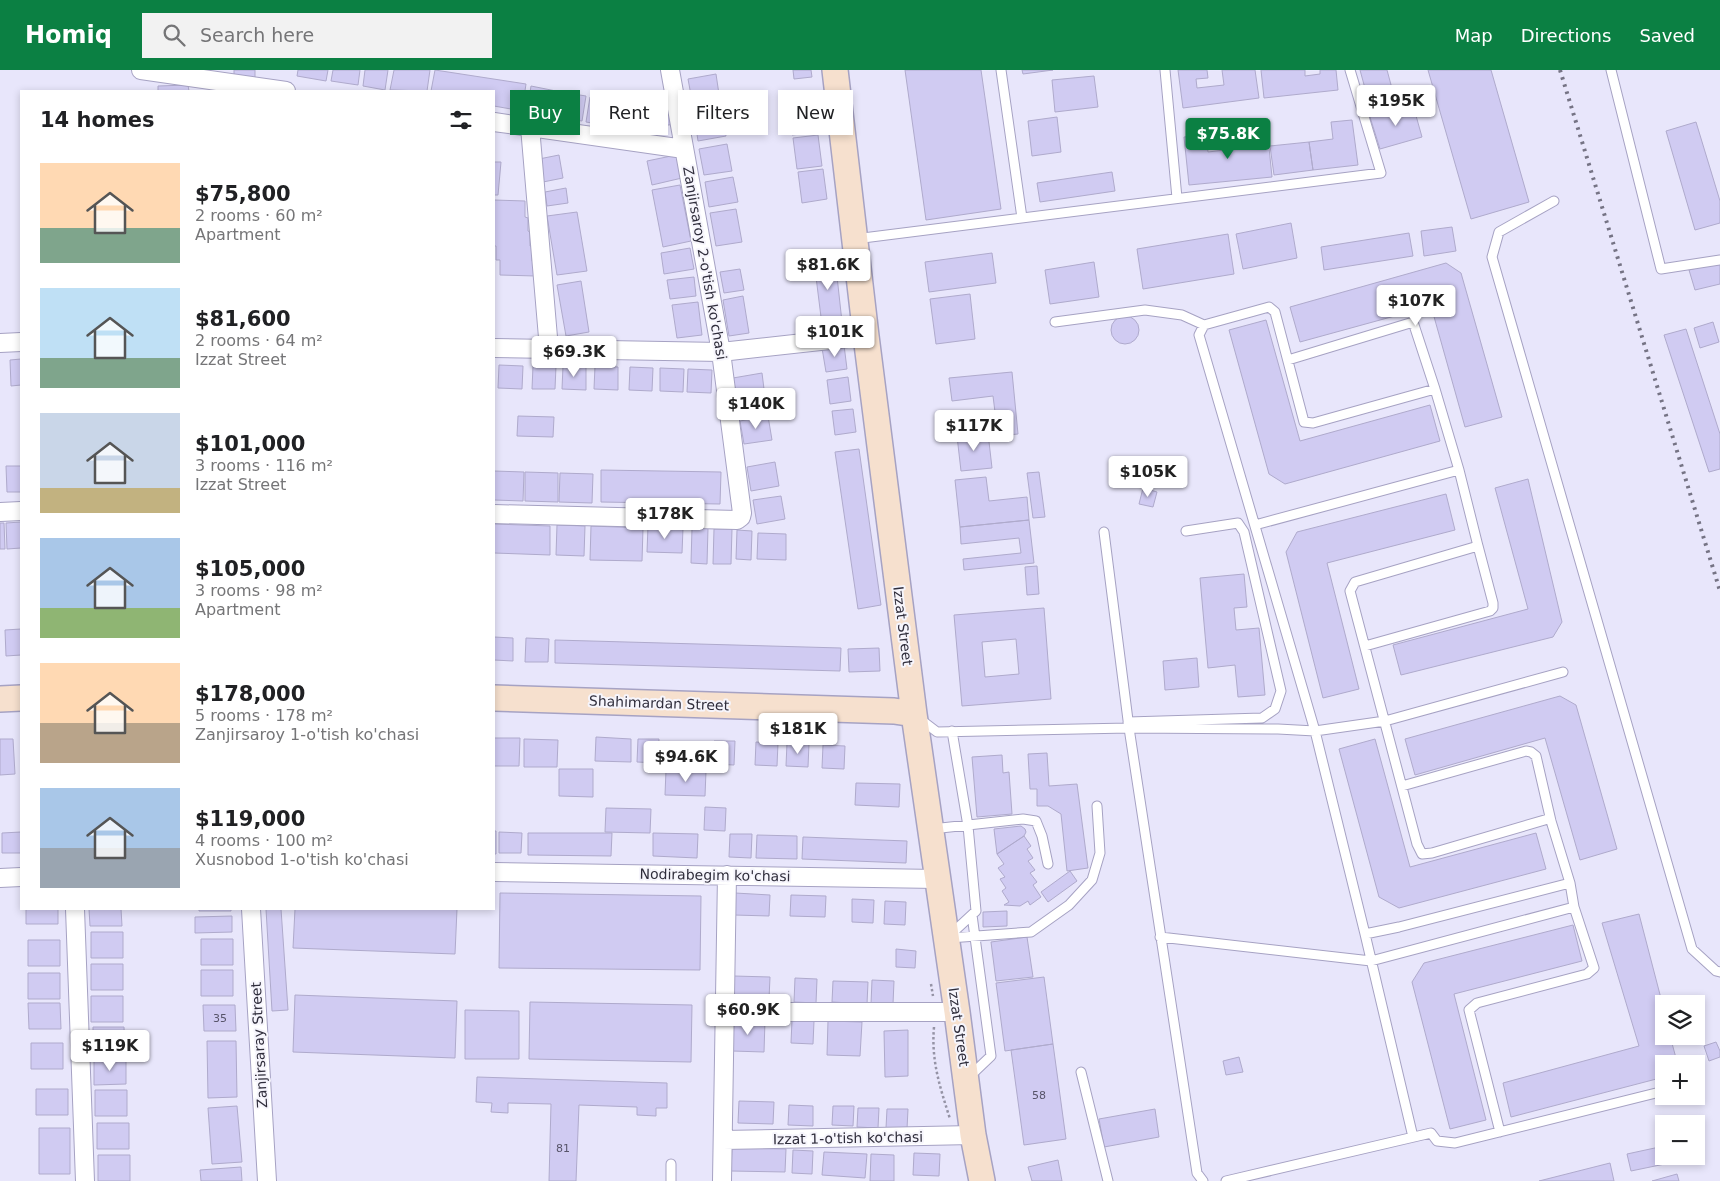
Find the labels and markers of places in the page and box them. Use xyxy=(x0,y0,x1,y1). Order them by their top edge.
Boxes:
pin: $195K xyxy=(1361,85,1431,127)
pin: $75.8K xyxy=(1187,118,1269,160)
pin: $81.6K xyxy=(787,248,869,291)
pin: $107K xyxy=(1381,284,1451,327)
pin: $101K xyxy=(800,316,870,358)
pin: $69.3K xyxy=(533,336,615,378)
pin: $140K xyxy=(721,388,791,430)
pin: $117K xyxy=(939,410,1009,452)
pin: $105K xyxy=(1113,456,1183,498)
pin: $178K xyxy=(630,498,700,540)
pin: $181K xyxy=(763,712,833,755)
pin: $94.6K xyxy=(645,740,727,783)
pin: $60.9K xyxy=(707,994,789,1036)
pin: $119K xyxy=(75,1030,145,1072)

